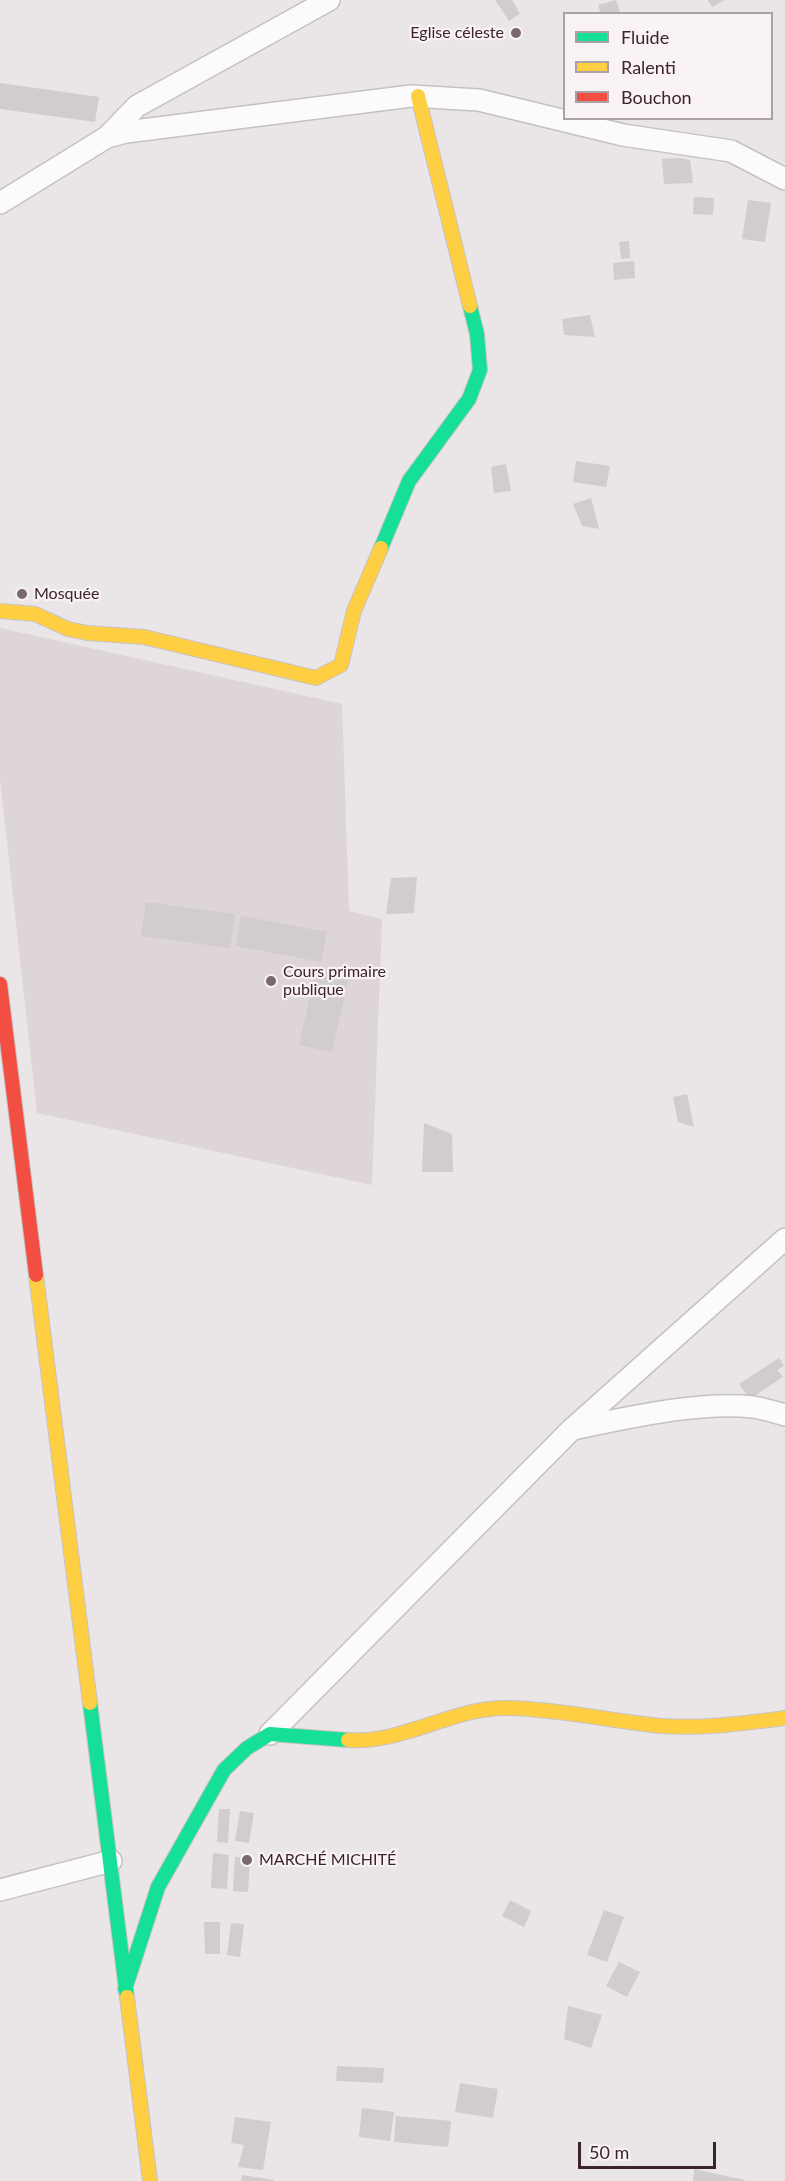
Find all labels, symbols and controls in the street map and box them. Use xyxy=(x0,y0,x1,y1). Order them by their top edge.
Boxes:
legend xyxy=(563,12,773,120)
place label: Eglise céleste xyxy=(410,23,504,43)
marker: Eglise céleste xyxy=(509,26,523,40)
text: Fluide xyxy=(621,26,669,48)
text: Ralenti xyxy=(621,56,676,78)
text: Bouchon xyxy=(621,86,692,108)
place label: Mosquée xyxy=(34,584,99,604)
marker: Mosquée xyxy=(15,587,29,601)
place label: Cours primaire publique xyxy=(283,962,386,1000)
marker: Cours primaire publique xyxy=(264,974,278,988)
place label: MARCHÉ MICHITÉ xyxy=(259,1850,396,1870)
marker: MARCHÉ MICHITÉ xyxy=(240,1853,254,1867)
scale bar xyxy=(581,2130,719,2168)
text: 50 m xyxy=(589,2141,629,2163)

